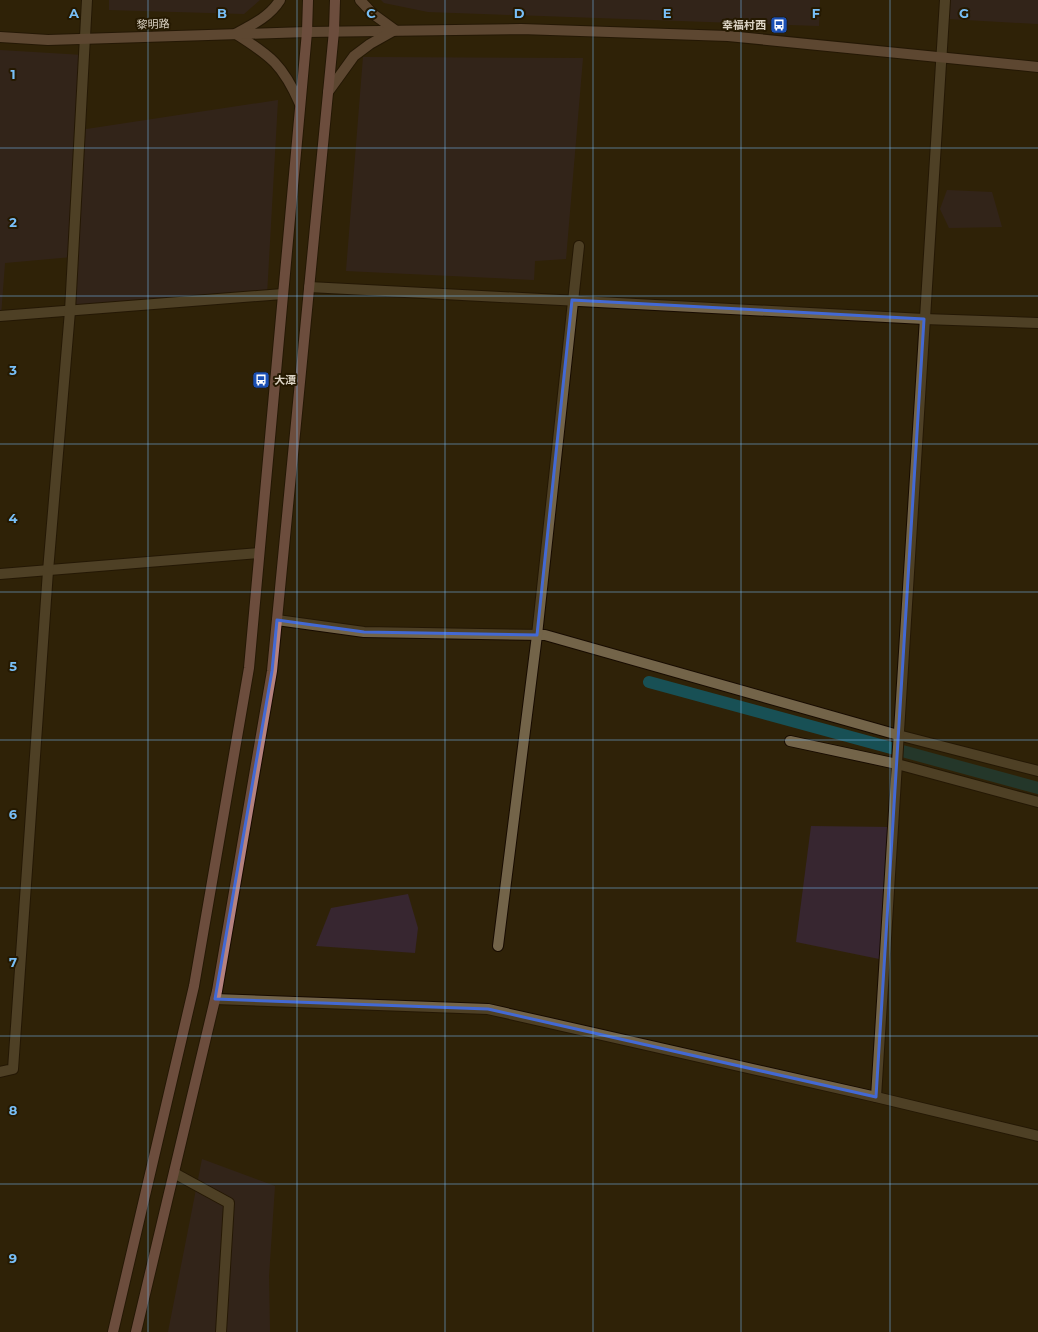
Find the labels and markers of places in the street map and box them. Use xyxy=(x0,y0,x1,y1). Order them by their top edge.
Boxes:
bus stop icon: 幸福村西 xyxy=(769,15,789,35)
place label: 幸福村西 xyxy=(722,18,766,32)
bus stop icon: 大潭 xyxy=(251,370,271,390)
place label: 大潭 xyxy=(274,373,296,387)

